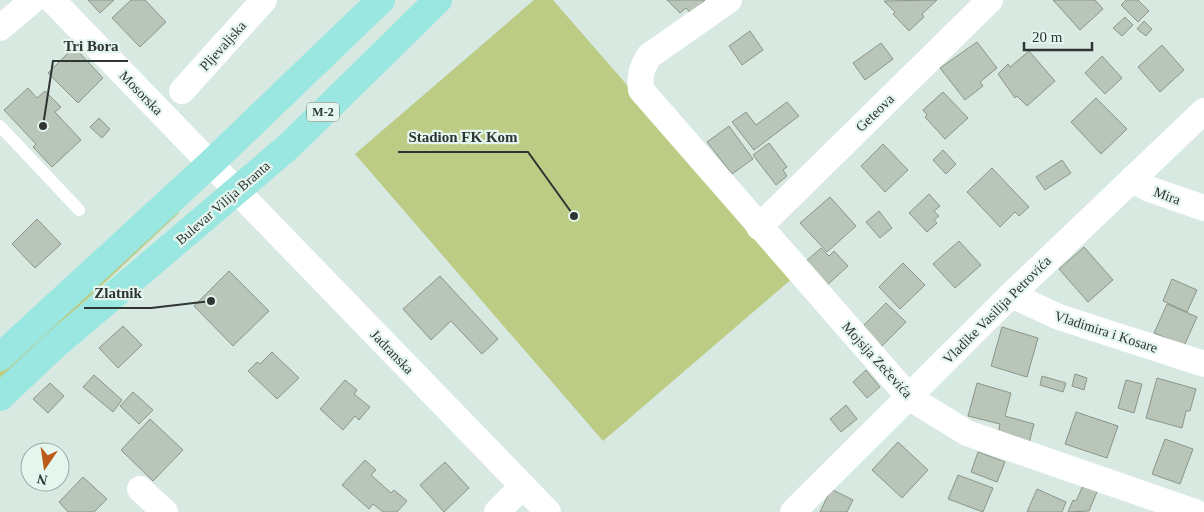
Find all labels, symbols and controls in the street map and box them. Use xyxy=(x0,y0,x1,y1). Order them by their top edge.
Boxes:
street label: Pljevaljska xyxy=(197,18,250,74)
scale bar xyxy=(1024,20,1092,52)
text: 20 m xyxy=(1032,29,1063,45)
callout: Tri Bora xyxy=(53,31,128,61)
text: Tri Bora xyxy=(63,38,119,54)
street label: Mosorska xyxy=(116,68,166,119)
street label: Geteova xyxy=(853,91,898,135)
road number: M-2 xyxy=(307,102,339,121)
callout: Stadion FK Kom xyxy=(398,122,528,152)
text: Stadion FK Kom xyxy=(408,129,518,145)
street label: Bulevar Vilija Branta xyxy=(173,158,274,248)
street label: Mira xyxy=(1152,184,1183,208)
street label: Vladike Vasilija Petrovića xyxy=(940,253,1054,367)
callout: Zlatnik xyxy=(84,278,151,308)
text: Zlatnik xyxy=(94,285,142,301)
street label: Vladimira i Kosare xyxy=(1053,308,1159,356)
street label: Mojsija Zečevića xyxy=(839,319,915,402)
street label: Jadranska xyxy=(367,327,417,378)
north arrow xyxy=(20,442,70,492)
text: N xyxy=(36,471,49,488)

